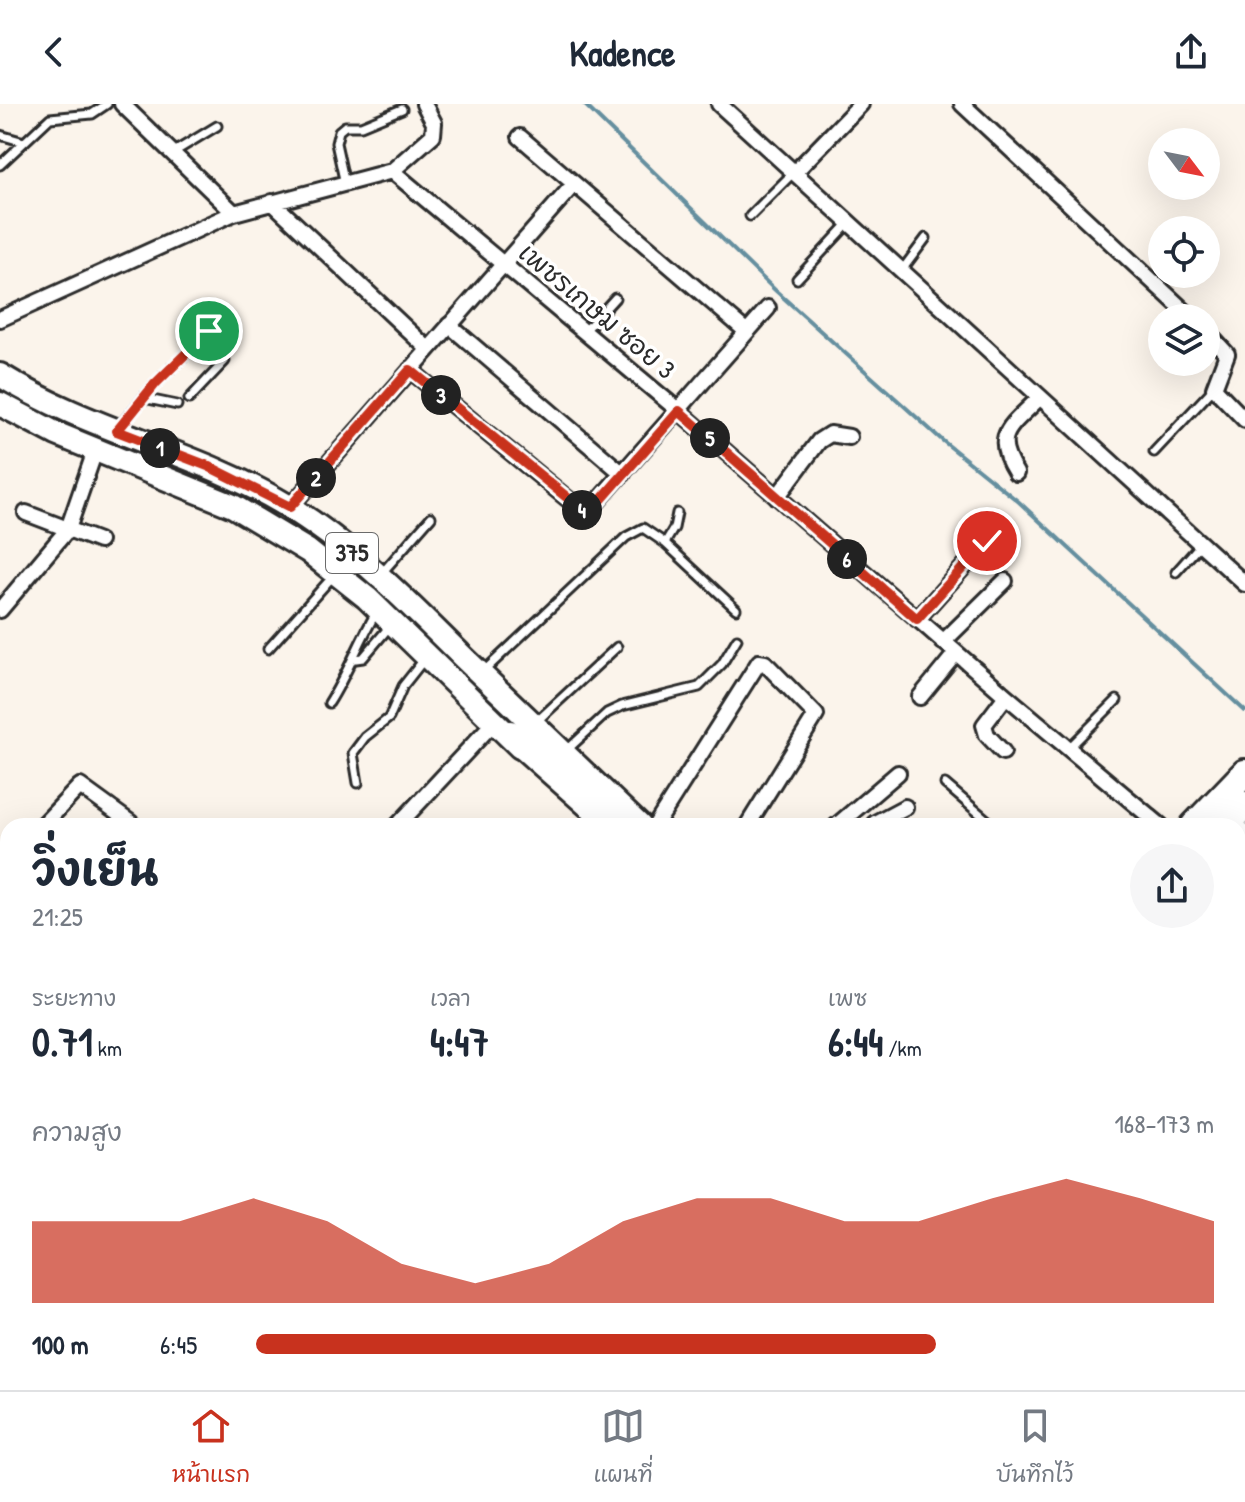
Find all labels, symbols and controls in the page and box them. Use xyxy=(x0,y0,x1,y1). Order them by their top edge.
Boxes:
text: Kadence xyxy=(570,28,675,77)
icon: back xyxy=(32,30,76,74)
icon: share xyxy=(1169,30,1213,74)
north arrow xyxy=(1148,128,1220,200)
map controls xyxy=(1148,128,1220,376)
button: locate xyxy=(1148,216,1220,288)
street label: เพชรเกษม ซอย 3 xyxy=(512,235,683,386)
pin xyxy=(175,297,243,365)
button: layers xyxy=(1148,304,1220,376)
icon: arrive xyxy=(187,309,231,353)
pin: 3 xyxy=(421,375,461,415)
text: 3 xyxy=(436,380,446,410)
pin: 5 xyxy=(690,418,730,458)
text: 5 xyxy=(705,423,715,453)
pin: 1 xyxy=(140,428,180,468)
text: 1 xyxy=(156,433,164,463)
pin: 2 xyxy=(296,458,336,498)
text: 2 xyxy=(311,463,321,493)
pin: 4 xyxy=(562,490,602,530)
text: 4 xyxy=(578,495,586,525)
pin xyxy=(953,507,1021,575)
icon: check xyxy=(965,519,1009,563)
road number: 375 xyxy=(326,533,378,573)
pin: 6 xyxy=(827,539,867,579)
text: 6 xyxy=(843,544,851,574)
text: วิ่งเย็น xyxy=(32,839,159,899)
button: share xyxy=(1130,844,1214,928)
text: 21:25 xyxy=(32,899,83,934)
text: ระยะทาง xyxy=(32,983,116,1013)
text: เวลา xyxy=(430,983,471,1013)
text: เพซ xyxy=(828,983,867,1013)
text: 0.71 xyxy=(32,1014,93,1068)
text: 4:47 xyxy=(430,1014,489,1068)
text: 6:44 xyxy=(828,1014,883,1068)
text: km xyxy=(93,1033,122,1063)
text: /km xyxy=(883,1033,922,1063)
text: 168–173 m xyxy=(1114,1106,1214,1141)
text: ความสูง xyxy=(32,1114,122,1149)
text: 100 m xyxy=(32,1327,88,1362)
text: 6:45 xyxy=(160,1327,197,1362)
tab: หน้าแรก xyxy=(172,1404,250,1490)
tab: แผนที่ xyxy=(593,1404,653,1490)
tab: บันทึกไว้ xyxy=(996,1404,1073,1490)

